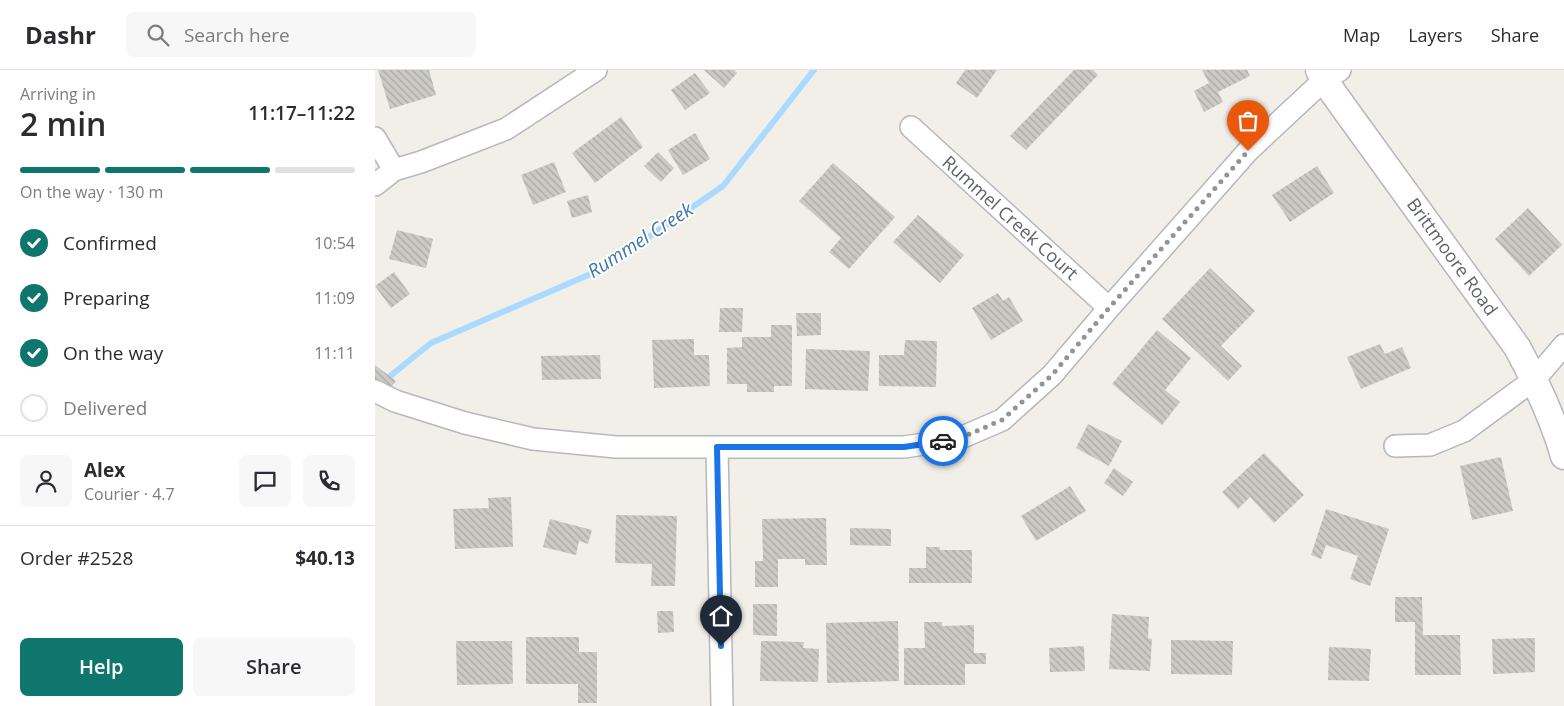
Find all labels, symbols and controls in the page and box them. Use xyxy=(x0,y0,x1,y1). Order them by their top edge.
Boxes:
search box xyxy=(126,12,476,57)
text: Dashr xyxy=(25,18,96,51)
icon: search xyxy=(144,21,172,49)
text: Search here xyxy=(184,22,290,48)
text: Map xyxy=(1343,23,1380,47)
text: Layers xyxy=(1408,23,1463,47)
text: Share xyxy=(1491,23,1539,47)
text: Arriving in xyxy=(20,83,96,105)
text: 11:17–11:22 xyxy=(248,100,355,126)
pin xyxy=(1227,100,1269,151)
text: 2 min xyxy=(20,102,106,145)
icon: bag xyxy=(1234,107,1262,135)
street label: Rummel Creek Court xyxy=(938,150,1084,285)
text: On the way · 130 m xyxy=(20,181,163,203)
street label: Brittmoore Road xyxy=(1402,193,1504,320)
water label: Rummel Creek xyxy=(582,196,698,284)
icon: check xyxy=(20,229,48,257)
text: Confirmed xyxy=(63,230,157,256)
text: 10:54 xyxy=(314,232,355,254)
icon: check xyxy=(20,284,48,312)
text: Preparing xyxy=(63,285,150,311)
text: 11:09 xyxy=(314,287,355,309)
icon: check xyxy=(20,339,48,367)
text: On the way xyxy=(63,340,163,366)
text: 11:11 xyxy=(314,342,355,364)
text: Delivered xyxy=(63,395,147,421)
courier xyxy=(918,416,968,466)
icon: car xyxy=(929,427,957,455)
button: person xyxy=(20,455,72,507)
button: chat xyxy=(239,455,291,507)
button: phone xyxy=(303,455,355,507)
text: Alex xyxy=(84,457,125,483)
text: Courier · 4.7 xyxy=(84,483,175,505)
text: Order #2528 xyxy=(20,545,133,571)
text: $40.13 xyxy=(295,545,355,571)
pin xyxy=(700,595,742,646)
icon: home xyxy=(707,602,735,630)
button: Help xyxy=(20,638,183,696)
button: Share xyxy=(193,638,355,696)

